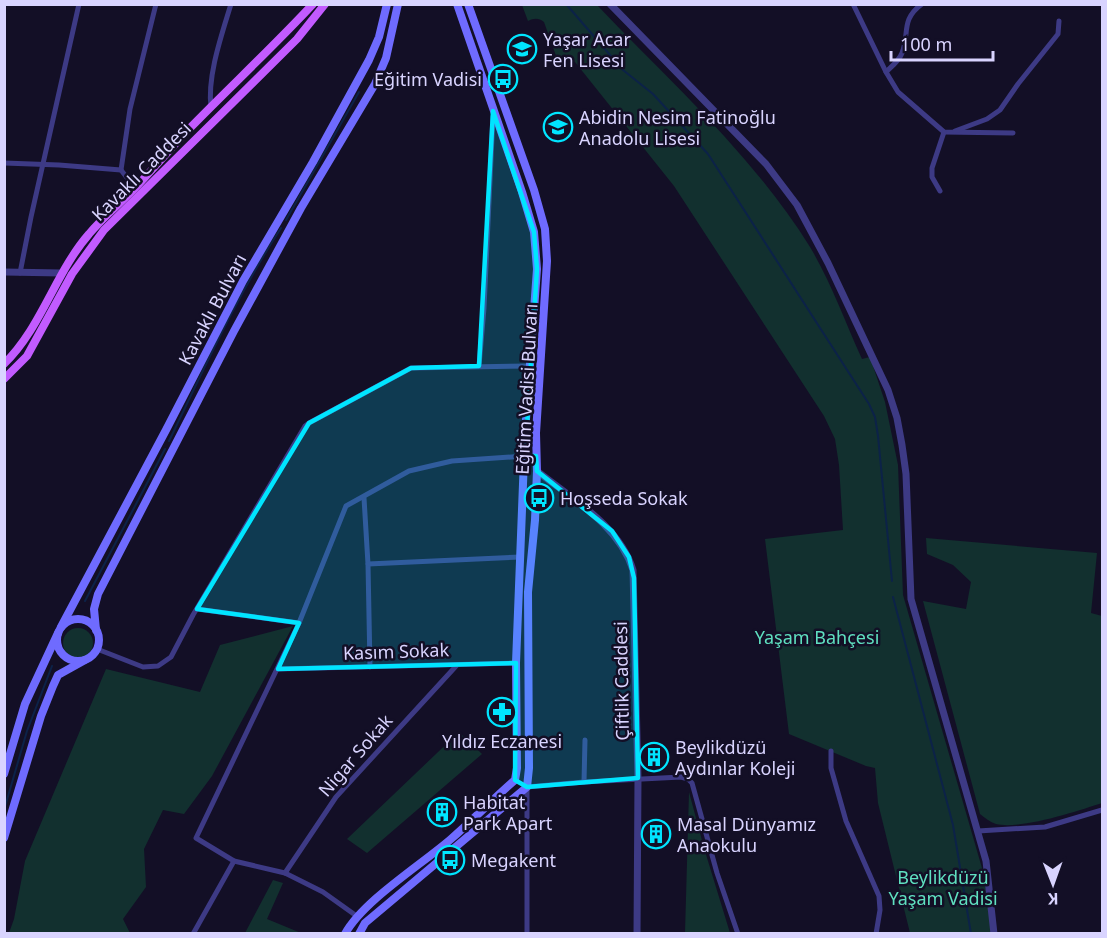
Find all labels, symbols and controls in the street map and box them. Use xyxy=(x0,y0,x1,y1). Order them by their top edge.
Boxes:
scale bar xyxy=(891,24,993,62)
place label: Yaşar Acar Fen Lisesi xyxy=(543,27,631,72)
text: 100 m xyxy=(900,32,952,56)
school or university icon: Yaşar Acar Fen Lisesi xyxy=(506,33,538,65)
bus stop icon: Eğitim Vadisi xyxy=(487,63,519,95)
place label: Eğitim Vadisi xyxy=(374,67,482,91)
place label: Abidin Nesim Fatinoğlu Anadolu Lisesi xyxy=(579,105,776,150)
school or university icon: Abidin Nesim Fatinoğlu Anadolu Lisesi xyxy=(542,111,574,143)
street label: Kavaklı Caddesi xyxy=(86,116,196,226)
street label: Kavaklı Bulvarı xyxy=(173,249,251,369)
street label: Eğitim Vadisi Bulvarı xyxy=(510,303,542,475)
bus stop icon: Hoşseda Sokak xyxy=(523,482,555,514)
place label: Hoşseda Sokak xyxy=(560,486,688,510)
street label: Çiftlik Caddesi xyxy=(608,621,634,741)
park label: Yaşam Bahçesi xyxy=(755,625,879,649)
street label: Kasım Sokak xyxy=(343,637,450,665)
pharmacy icon: Yıldız Eczanesi xyxy=(486,696,518,728)
street label: Nigar Sokak xyxy=(313,708,398,801)
place label: Yıldız Eczanesi xyxy=(442,729,562,753)
place label: Beylikdüzü Aydınlar Koleji xyxy=(675,735,796,780)
building icon: Beylikdüzü Aydınlar Koleji xyxy=(638,741,670,773)
place label: Habitat Park Apart xyxy=(463,790,553,835)
building icon: Habitat Park Apart xyxy=(426,796,458,828)
place label: Masal Dünyamız Anaokulu xyxy=(677,812,816,857)
building icon: Masal Dünyamız Anaokulu xyxy=(640,818,672,850)
bus stop icon: Megakent xyxy=(434,844,466,876)
place label: Megakent xyxy=(471,848,557,872)
north arrow xyxy=(1023,854,1083,914)
park label: Beylikdüzü Yaşam Vadisi xyxy=(888,865,998,910)
text: K xyxy=(1047,888,1059,910)

